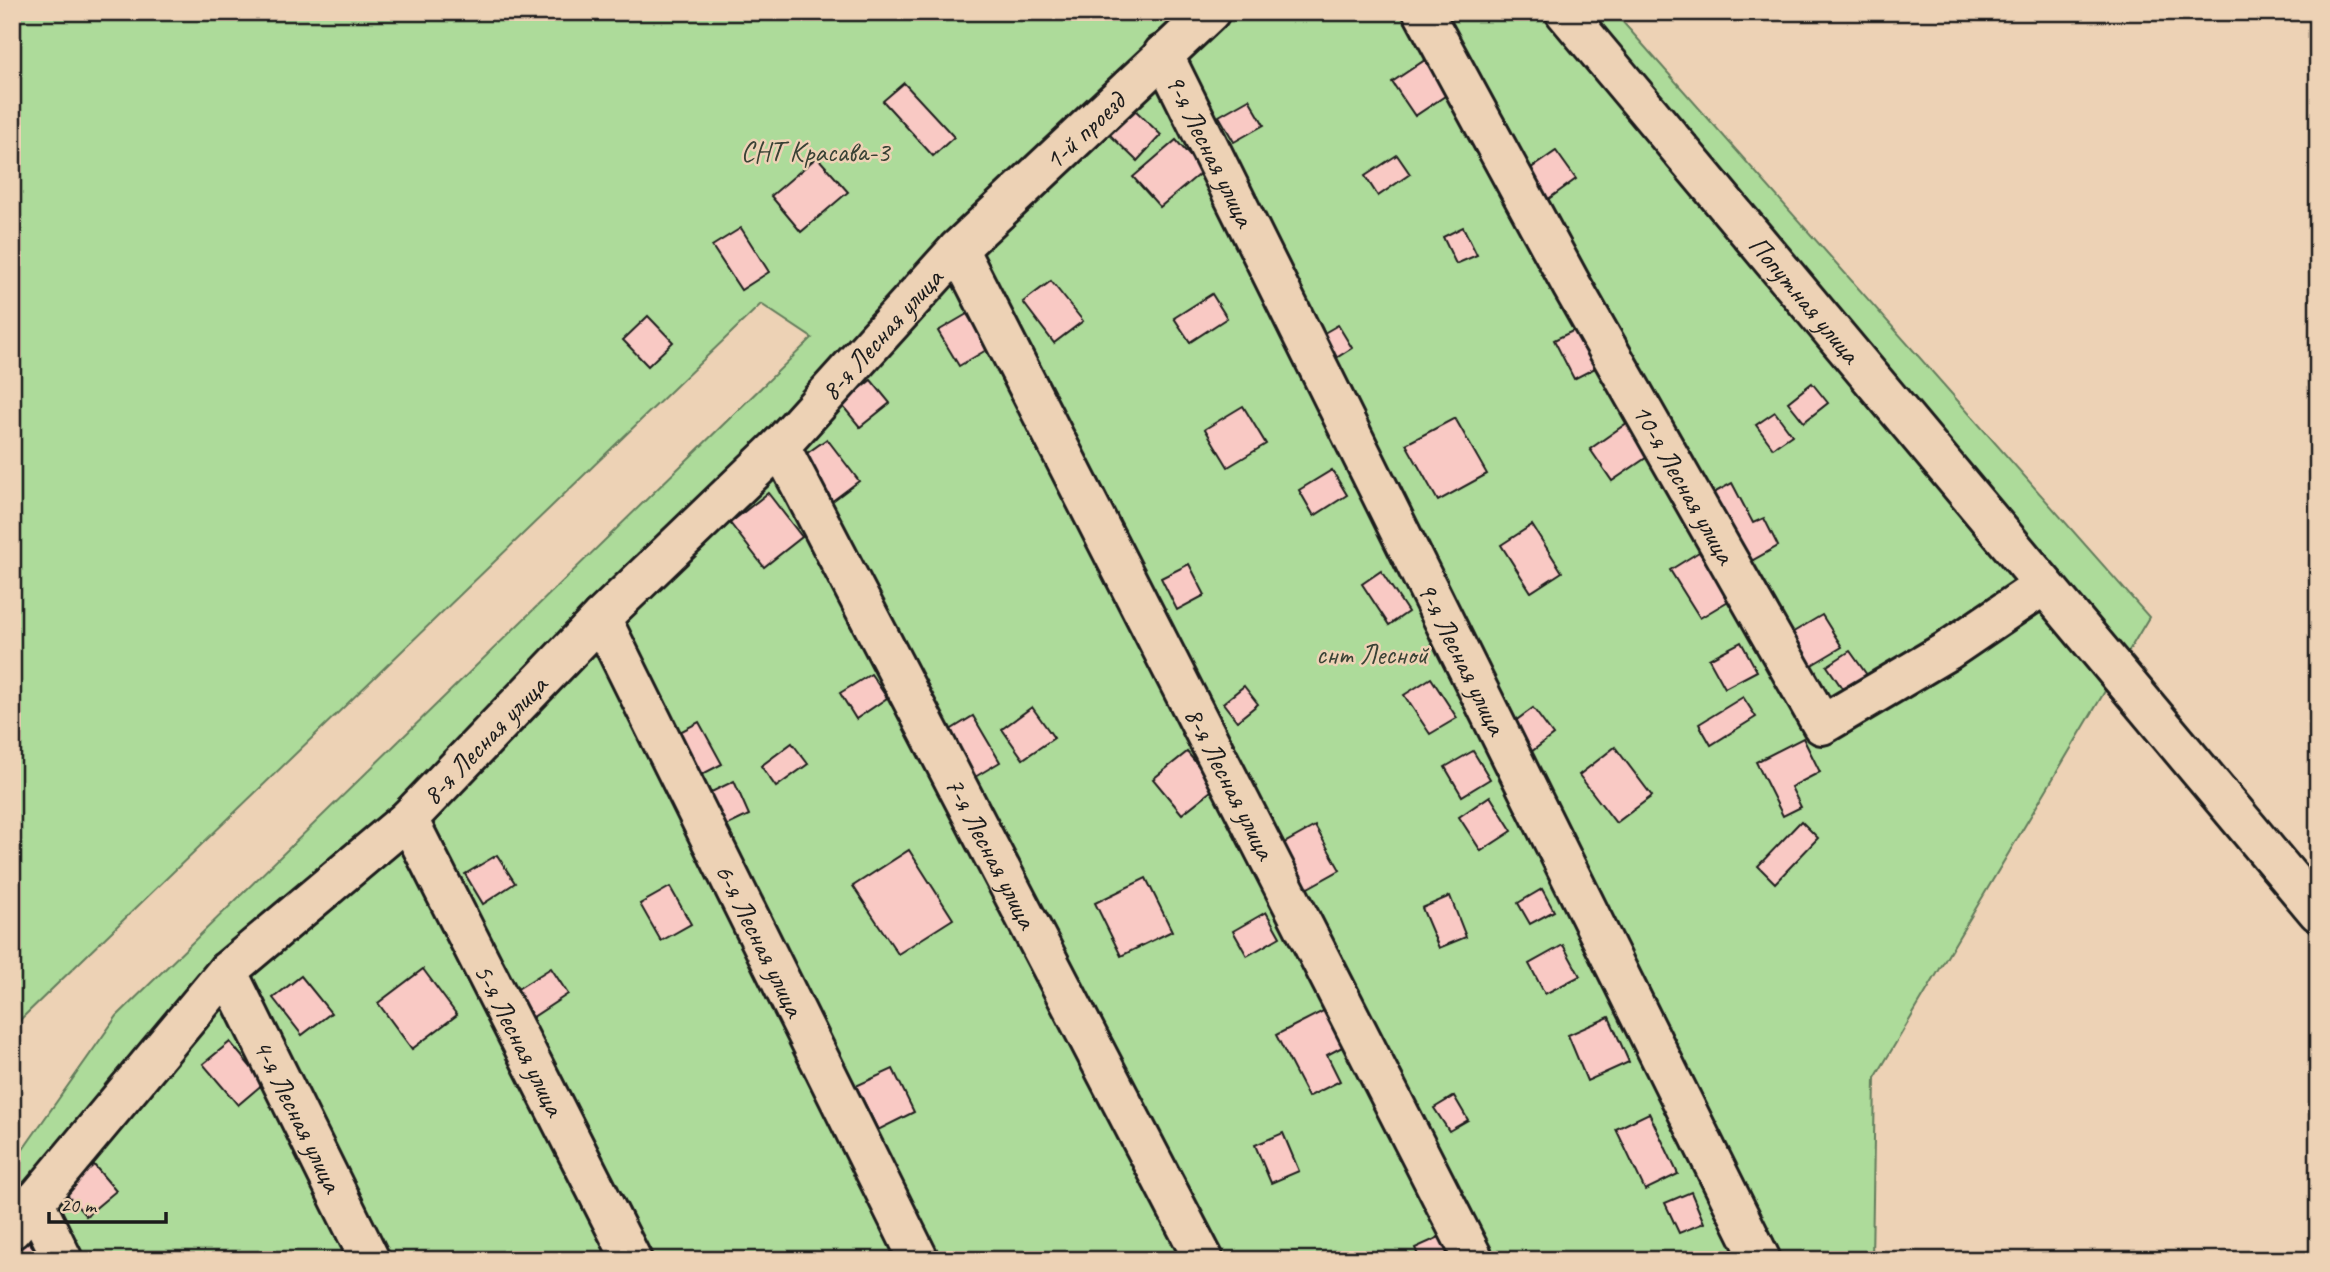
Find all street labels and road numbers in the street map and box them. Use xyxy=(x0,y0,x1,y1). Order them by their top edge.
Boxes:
street label: 9-я Лесная улица xyxy=(1158,68,1264,234)
street label: 1-й проезд xyxy=(1036,82,1134,177)
street label: Попутная улица xyxy=(1742,228,1870,371)
street label: 8-я Лесная улица xyxy=(812,259,951,407)
street label: 10-я Лесная улица xyxy=(1625,397,1745,571)
street label: 9-я Лесная улица xyxy=(1410,576,1516,742)
street label: 8-я Лесная улица xyxy=(414,666,555,812)
street label: 8-я Лесная улица xyxy=(1177,701,1285,866)
street label: 7-я Лесная улица xyxy=(938,770,1046,936)
street label: 6-я Лесная улица xyxy=(708,857,814,1024)
street label: 5-я Лесная улица xyxy=(467,957,574,1123)
street label: 4-я Лесная улица xyxy=(246,1033,352,1199)

